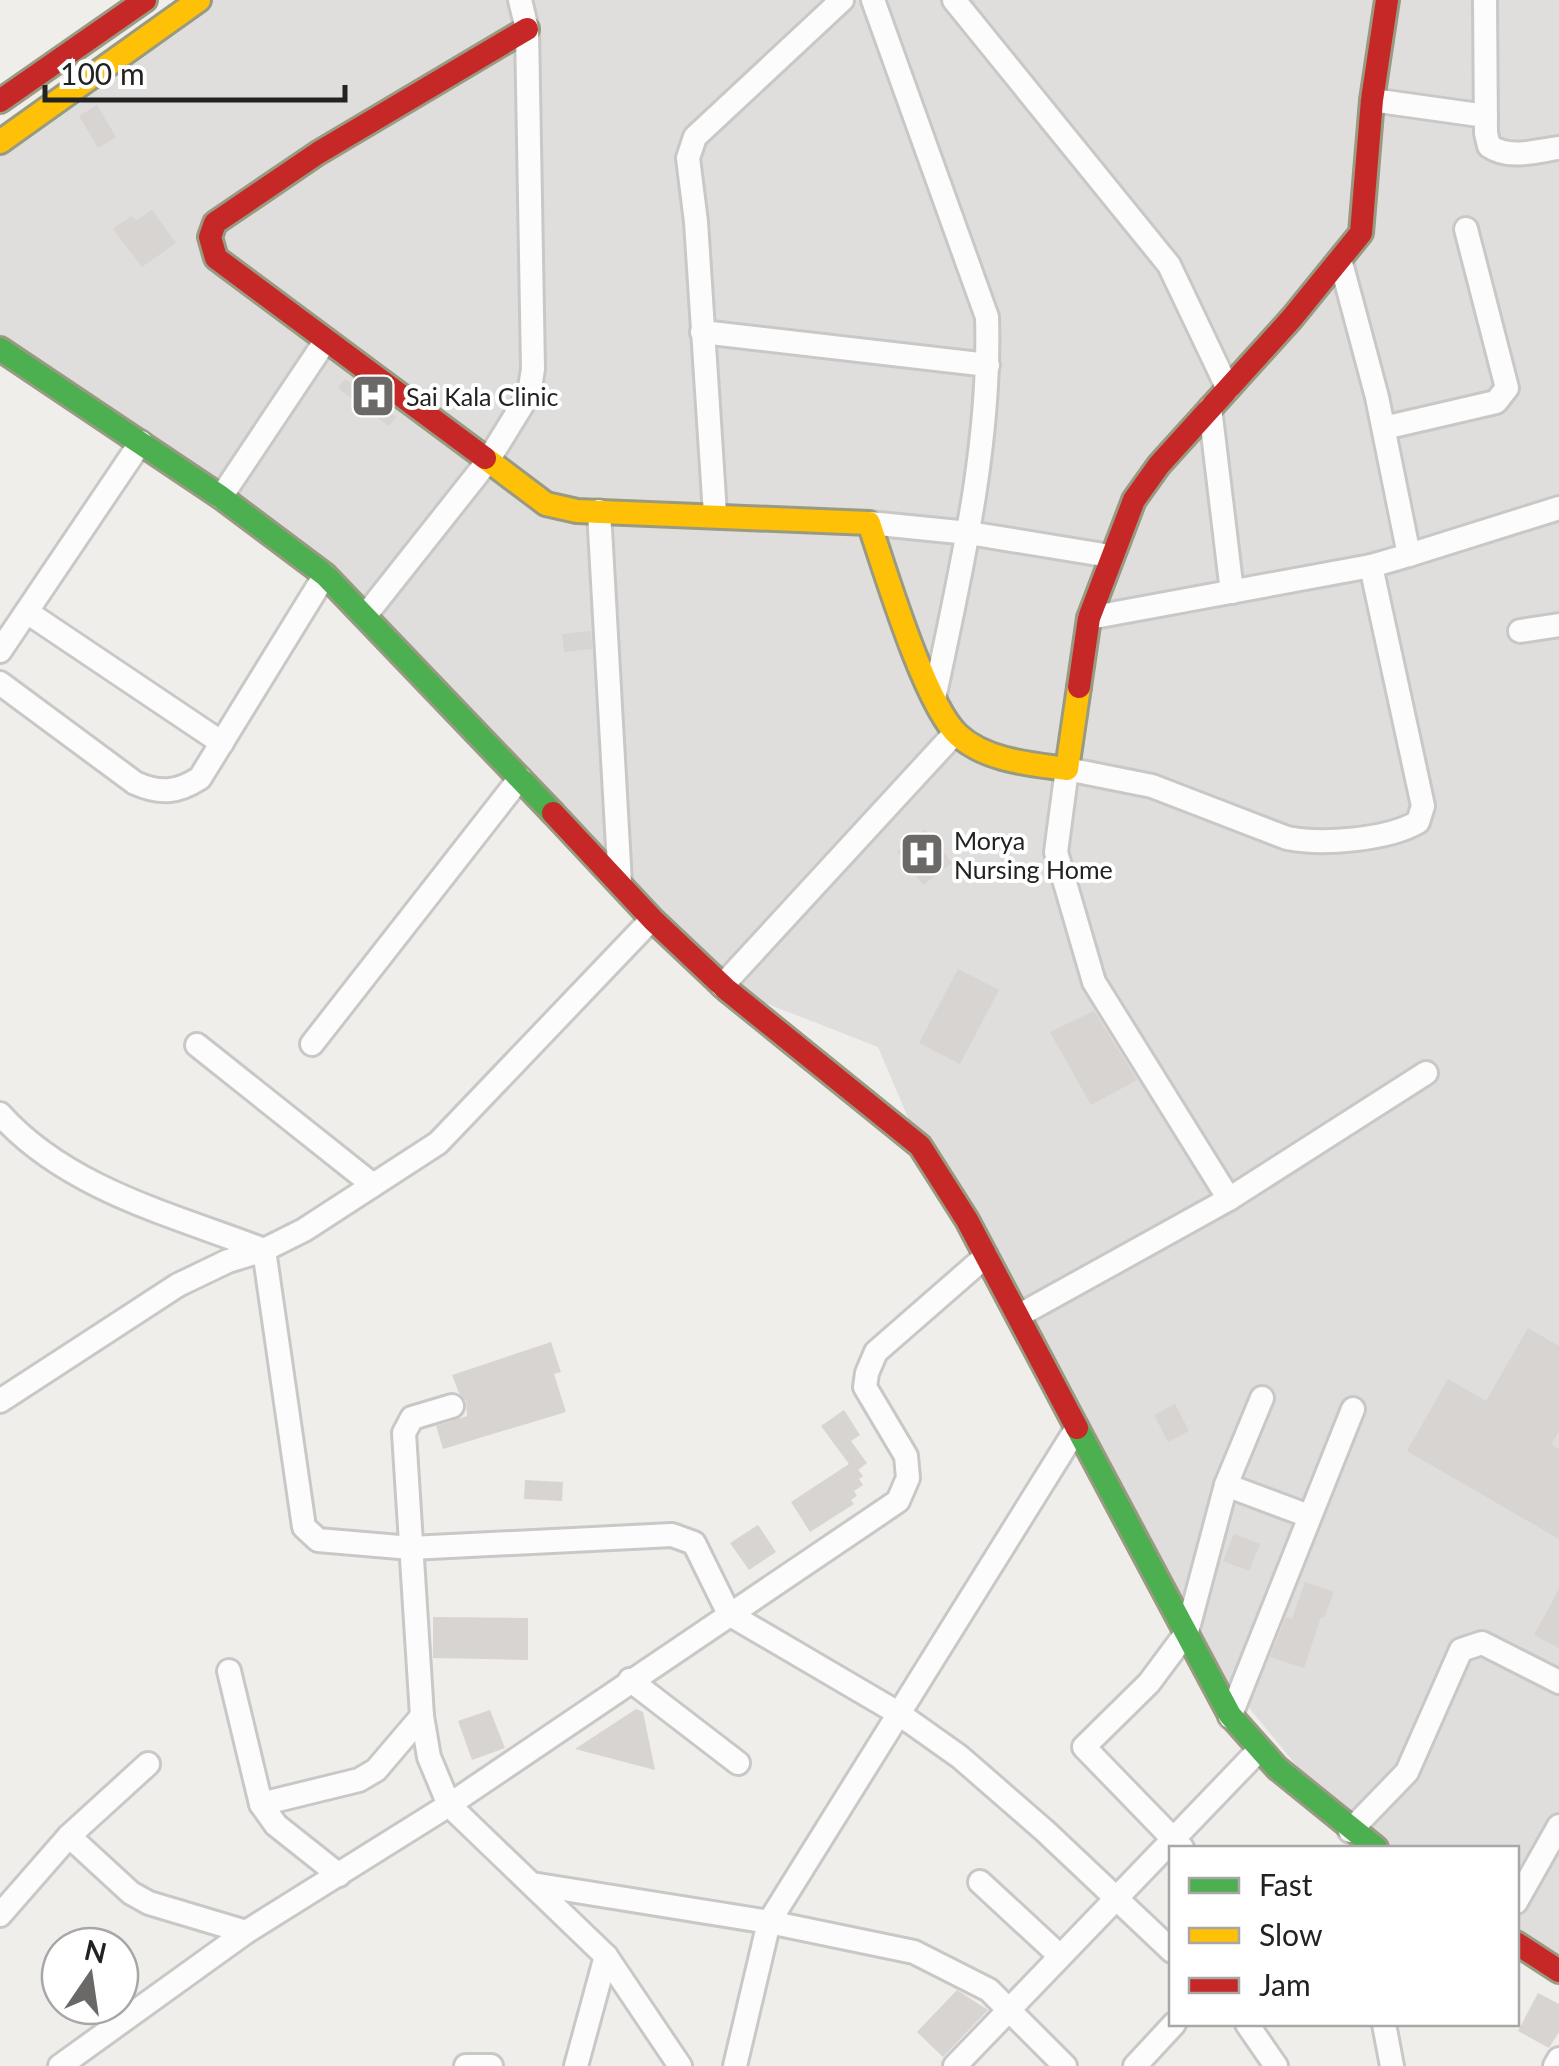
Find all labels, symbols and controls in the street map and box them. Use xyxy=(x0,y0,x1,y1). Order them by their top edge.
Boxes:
scale bar xyxy=(45,40,345,102)
text: 100 m xyxy=(60,55,145,91)
hospital icon: Sai Kala Clinic xyxy=(350,373,396,419)
place label: Sai Kala Clinic xyxy=(406,381,558,411)
place label: Morya Nursing Home xyxy=(954,825,1113,884)
hospital icon: Morya Nursing Home xyxy=(899,831,945,877)
legend xyxy=(1169,1846,1519,2026)
text: Fast xyxy=(1259,1866,1313,1902)
text: Slow xyxy=(1259,1916,1323,1952)
north arrow xyxy=(40,1926,140,2026)
text: N xyxy=(82,1932,110,1970)
text: Jam xyxy=(1259,1966,1311,2002)

